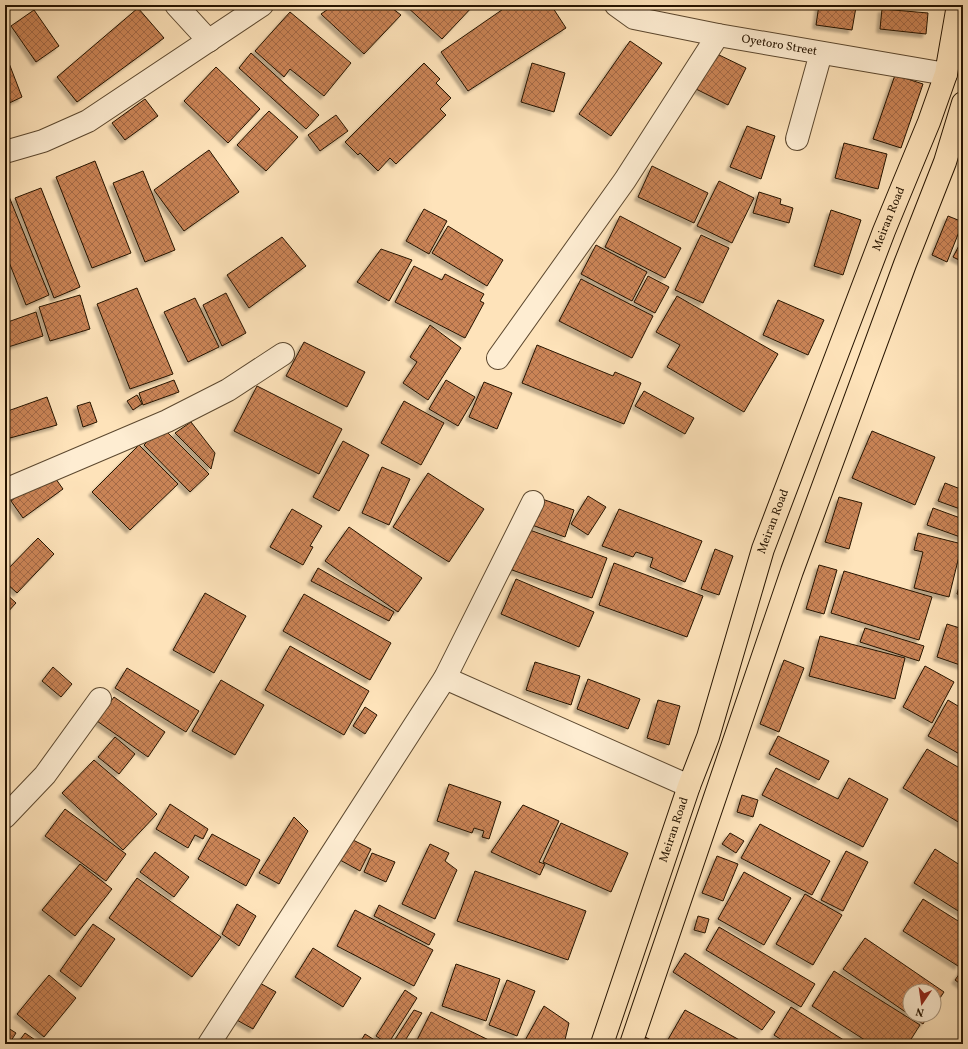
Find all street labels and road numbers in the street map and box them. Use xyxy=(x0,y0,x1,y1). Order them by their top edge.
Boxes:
street label: Oyetoro Street xyxy=(740,31,818,60)
street label: Meiran Road xyxy=(869,184,909,253)
street label: Meiran Road xyxy=(754,487,793,556)
street label: Meiran Road xyxy=(656,795,693,865)

